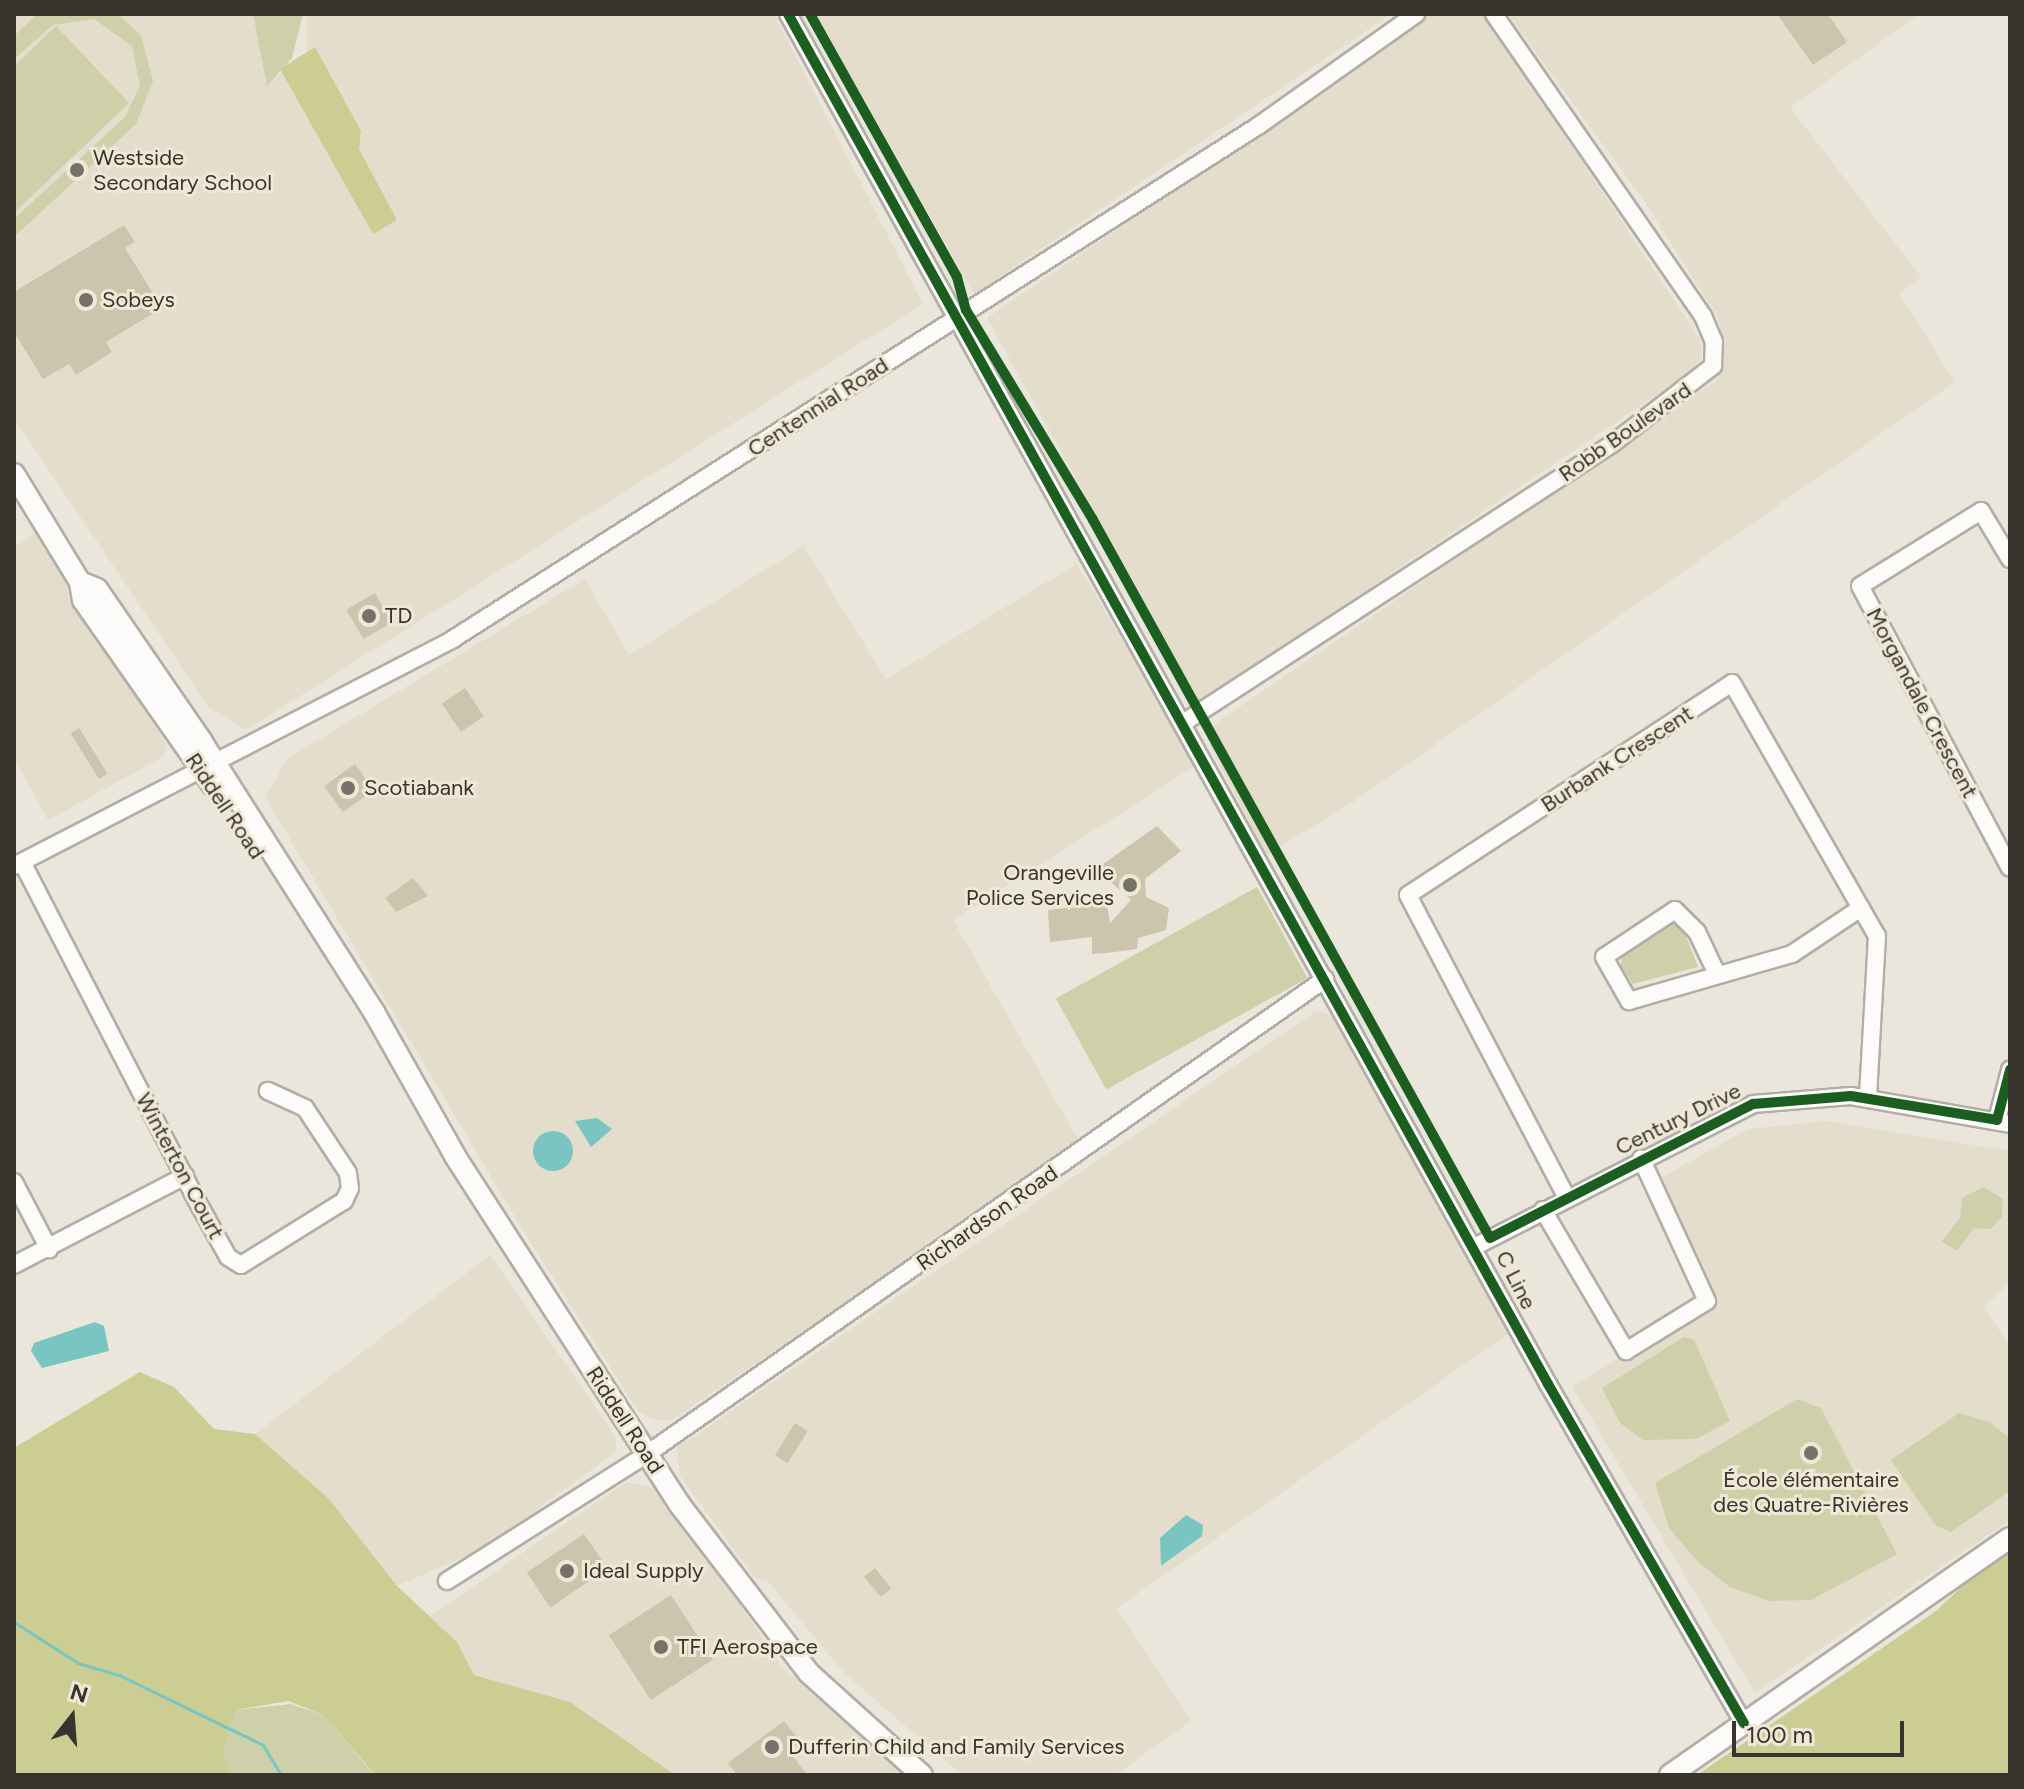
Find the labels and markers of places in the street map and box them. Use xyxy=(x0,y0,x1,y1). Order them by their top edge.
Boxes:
place label: Westside Secondary School xyxy=(93,144,272,196)
marker: Westside Secondary School xyxy=(68,161,86,179)
place label: Sobeys xyxy=(102,287,175,313)
marker: Sobeys xyxy=(77,291,95,309)
place label: TD xyxy=(385,603,412,629)
marker: TD xyxy=(360,607,378,625)
place label: Scotiabank xyxy=(364,775,474,801)
marker: Scotiabank xyxy=(339,779,357,797)
place label: Orangeville Police Services xyxy=(966,859,1114,910)
marker: Orangeville Police Services xyxy=(1121,876,1139,894)
marker: École élémentaire des Quatre-Rivières xyxy=(1802,1444,1820,1462)
place label: École élémentaire des Quatre-Rivières xyxy=(1713,1466,1909,1518)
place label: Ideal Supply xyxy=(583,1558,704,1584)
marker: Ideal Supply xyxy=(558,1562,576,1580)
place label: TFI Aerospace xyxy=(677,1634,818,1660)
marker: TFI Aerospace xyxy=(652,1638,670,1656)
place label: Dufferin Child and Family Services xyxy=(788,1734,1124,1760)
marker: Dufferin Child and Family Services xyxy=(763,1738,781,1756)

